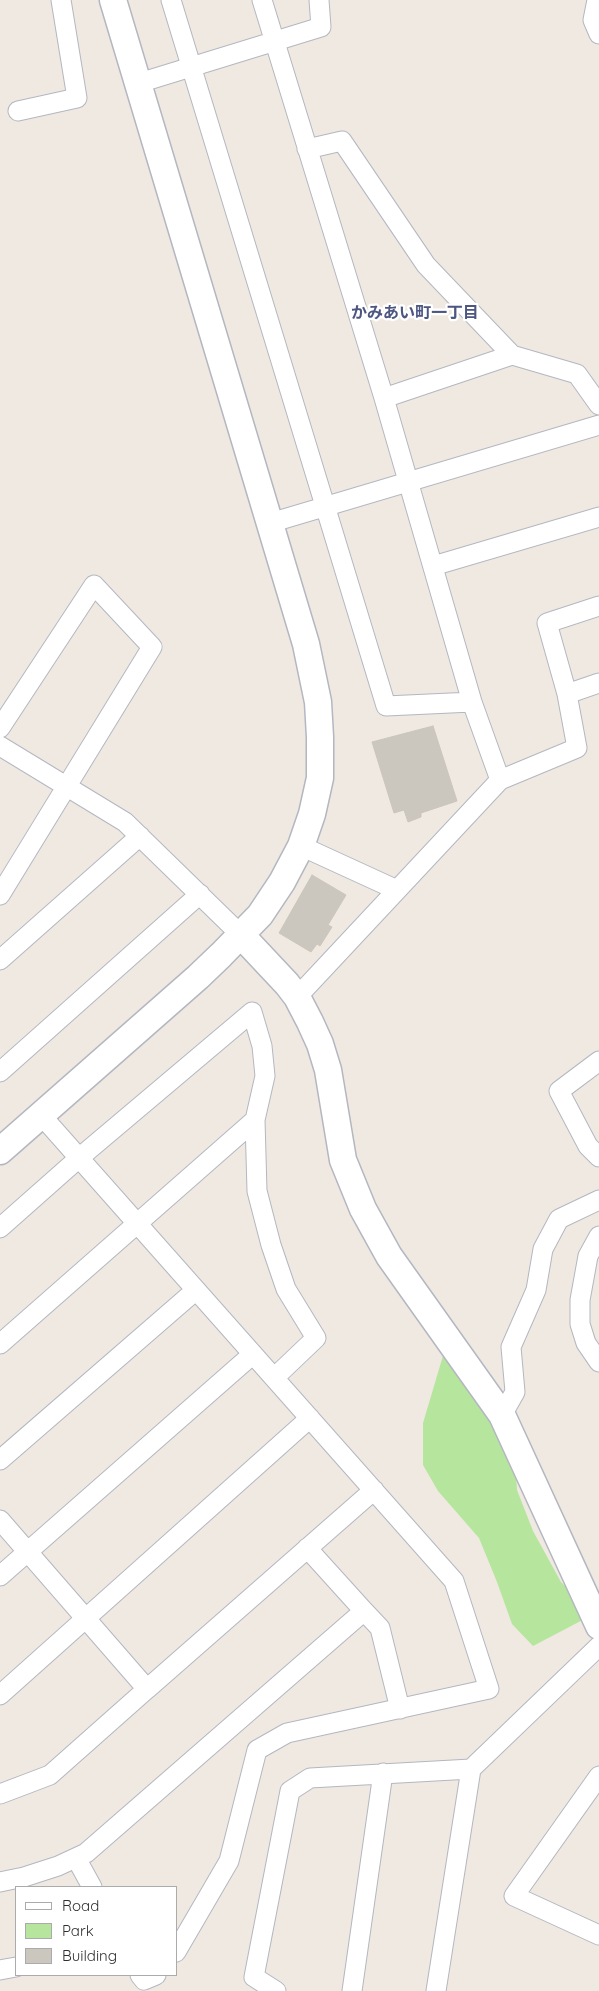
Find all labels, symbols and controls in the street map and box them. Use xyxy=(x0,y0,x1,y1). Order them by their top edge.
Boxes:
district label: かみあい町一丁目 xyxy=(351,303,479,323)
legend xyxy=(15,1886,178,1976)
text: Road xyxy=(62,1896,99,1915)
text: Park xyxy=(62,1921,94,1940)
text: Building xyxy=(62,1946,117,1965)

